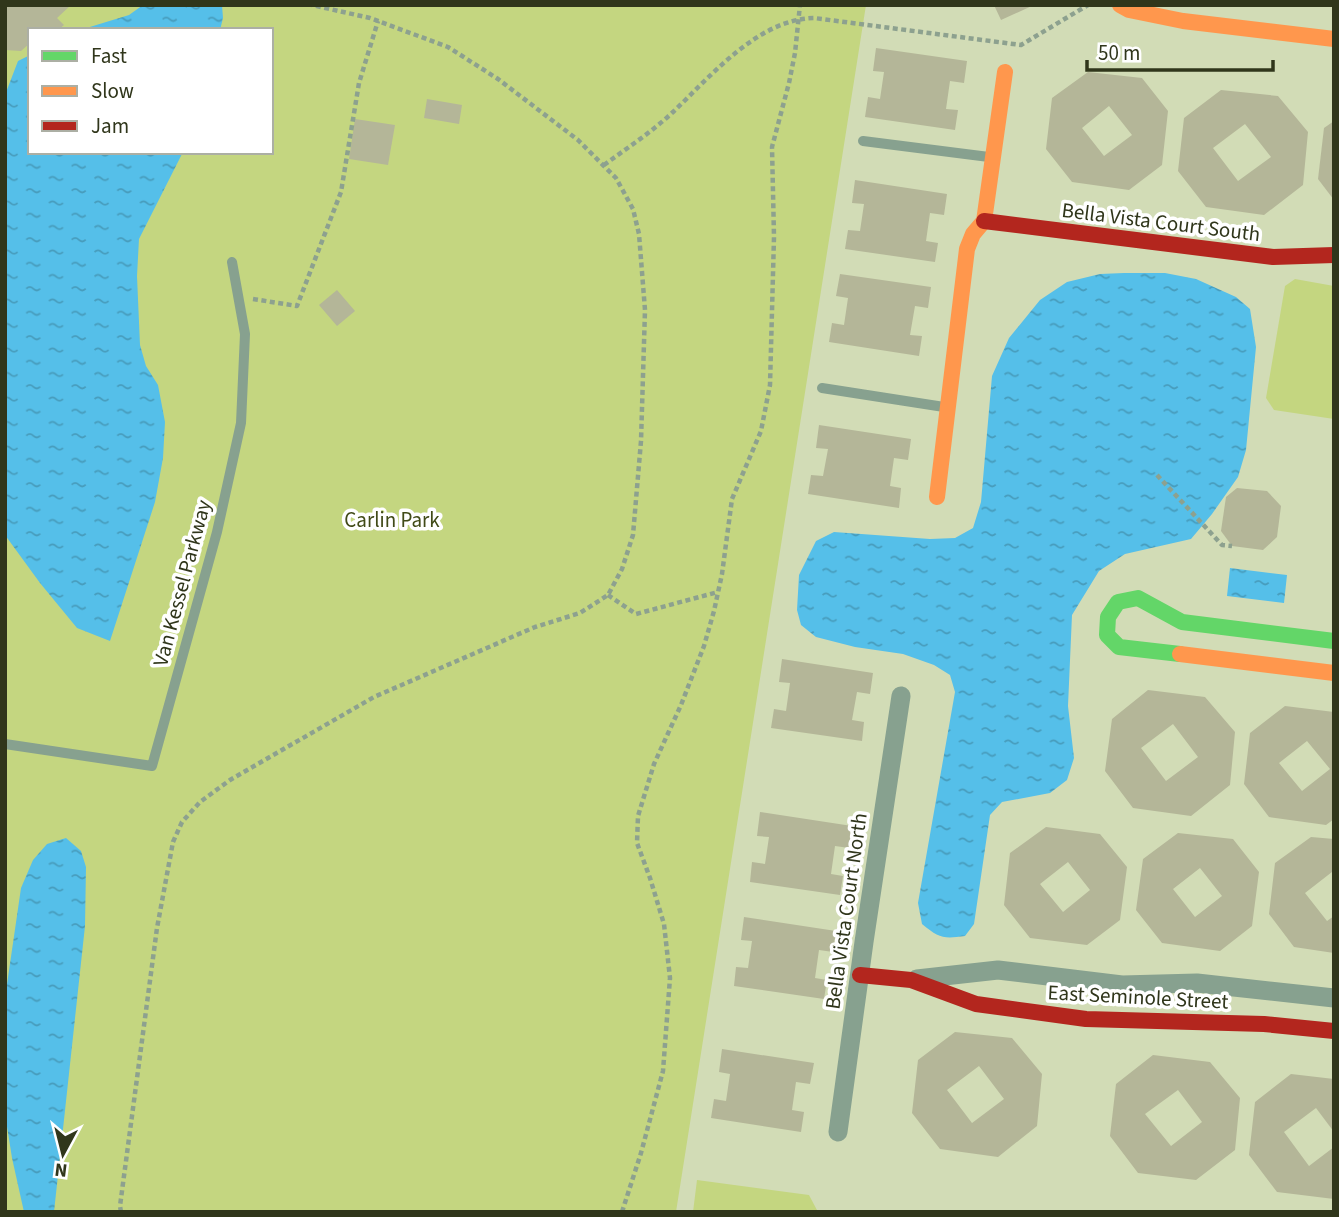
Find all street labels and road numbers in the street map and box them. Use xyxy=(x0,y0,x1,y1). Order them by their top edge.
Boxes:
street label: Bella Vista Court South xyxy=(1060,195,1262,249)
street label: Van Kessel Parkway xyxy=(145,496,219,670)
street label: Bella Vista Court North xyxy=(817,811,875,1011)
street label: East Seminole Street xyxy=(1047,977,1229,1017)

